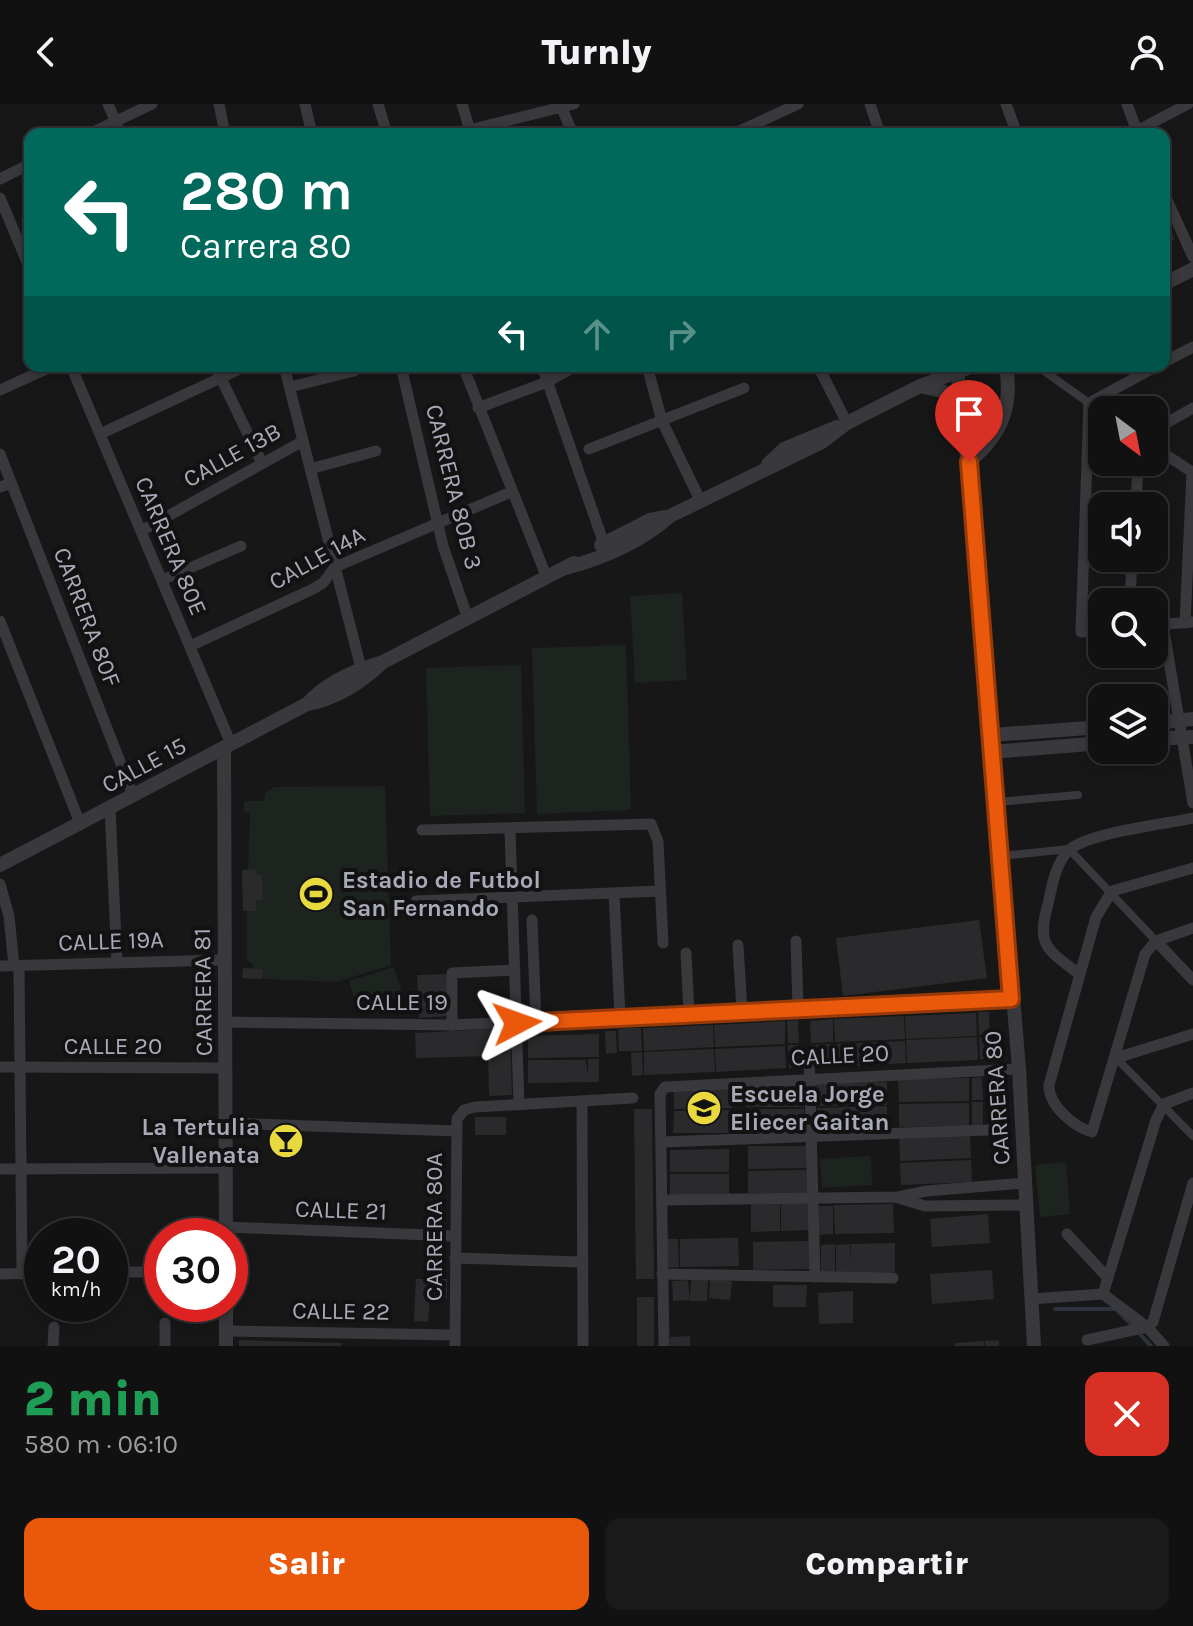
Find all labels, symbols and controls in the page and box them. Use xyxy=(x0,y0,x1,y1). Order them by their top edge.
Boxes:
icon: back xyxy=(24,30,68,74)
icon: person xyxy=(1125,30,1169,74)
text: Turnly xyxy=(541,31,652,73)
text: 280 m xyxy=(180,158,353,223)
icon: left xyxy=(48,160,152,264)
text: Carrera 80 xyxy=(180,225,351,267)
icon: left xyxy=(491,312,535,356)
icon: ahead xyxy=(575,312,619,356)
icon: right xyxy=(659,312,703,356)
pin xyxy=(935,380,1003,462)
icon: arrive xyxy=(947,392,991,436)
north arrow xyxy=(1088,396,1168,476)
map controls xyxy=(1088,396,1168,764)
street label: CARRERA 80B 3 xyxy=(420,401,488,573)
street label: CALLE 13B xyxy=(178,417,286,493)
street label: CARRERA 80E xyxy=(129,472,213,620)
button: sound xyxy=(1088,492,1168,572)
street label: CALLE 14A xyxy=(264,520,370,596)
street label: CARRERA 80F xyxy=(48,543,126,691)
button: search xyxy=(1088,588,1168,668)
button: layers xyxy=(1088,684,1168,764)
street label: CALLE 15 xyxy=(97,731,191,799)
place label: Estadio de Futbol San Fernando xyxy=(342,866,541,922)
sports icon: Estadio de Futbol San Fernando xyxy=(297,875,335,913)
street label: CALLE 19A xyxy=(58,925,165,957)
street label: CARRERA 81 xyxy=(188,928,218,1056)
position arrow xyxy=(475,981,559,1065)
street label: CALLE 19 xyxy=(356,988,448,1016)
street label: CARRERA 80 xyxy=(978,1030,1016,1166)
street label: CALLE 20 xyxy=(64,1032,162,1060)
street label: CALLE 20 xyxy=(790,1038,890,1072)
place label: Escuela Jorge Eliecer Gaitan xyxy=(730,1080,890,1136)
school or university icon: Escuela Jorge Eliecer Gaitan xyxy=(685,1089,723,1127)
place label: La Tertulia Vallenata xyxy=(141,1113,260,1169)
bar icon: La Tertulia Vallenata xyxy=(267,1122,305,1160)
street label: CARRERA 80A xyxy=(420,1153,448,1301)
street label: CALLE 21 xyxy=(295,1194,387,1226)
speed limit sign: 30 xyxy=(144,1218,248,1322)
text: 20 xyxy=(51,1236,101,1283)
text: km/h xyxy=(51,1278,101,1301)
street label: CALLE 22 xyxy=(292,1296,390,1326)
text: 2 min xyxy=(24,1371,162,1427)
button: close xyxy=(1085,1372,1169,1456)
text: 580 m · 06:10 xyxy=(24,1429,178,1460)
button: Salir xyxy=(24,1518,589,1610)
button: Compartir xyxy=(605,1518,1169,1610)

